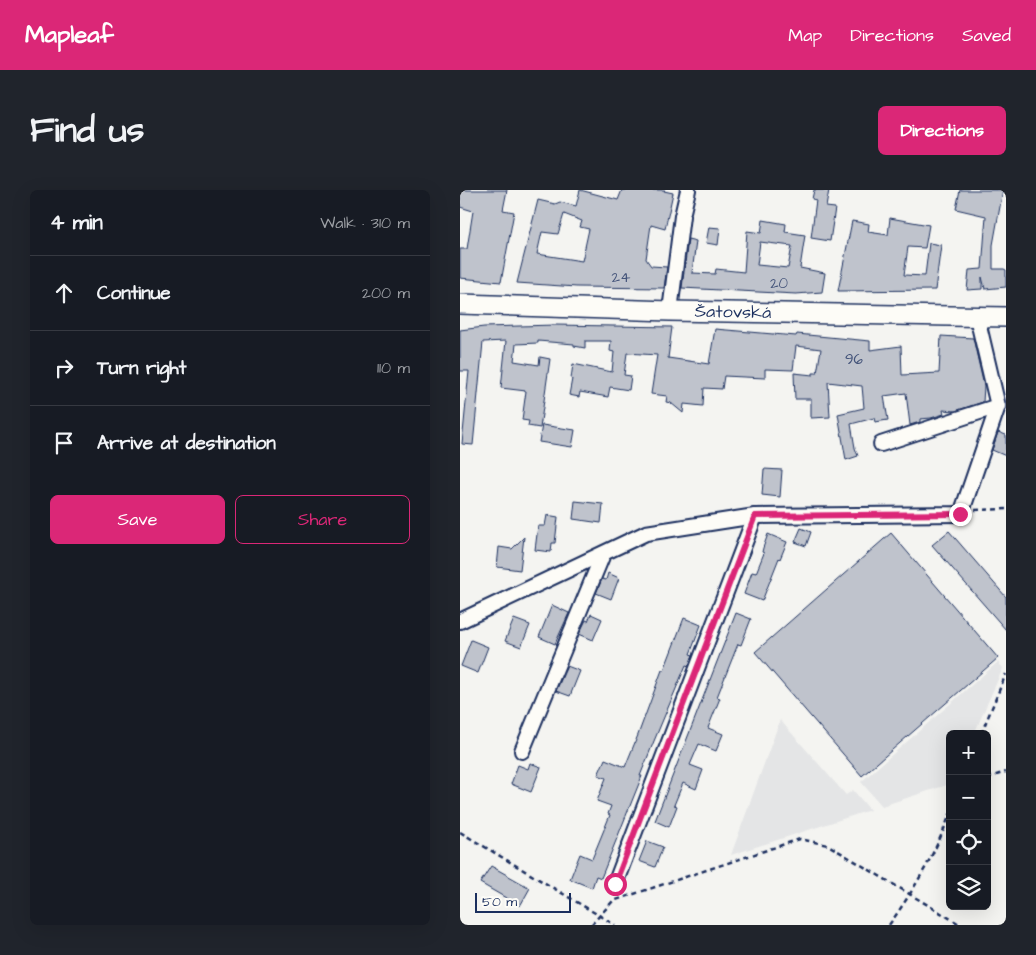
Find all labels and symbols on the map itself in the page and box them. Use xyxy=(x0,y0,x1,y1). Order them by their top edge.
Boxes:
house number: 24 xyxy=(612,267,630,288)
house number: 20 xyxy=(770,273,789,294)
street label: Šatovská xyxy=(694,299,772,325)
house number: 96 xyxy=(845,349,864,370)
route end xyxy=(949,503,972,526)
route start xyxy=(604,873,627,896)
scale bar xyxy=(475,890,571,913)

